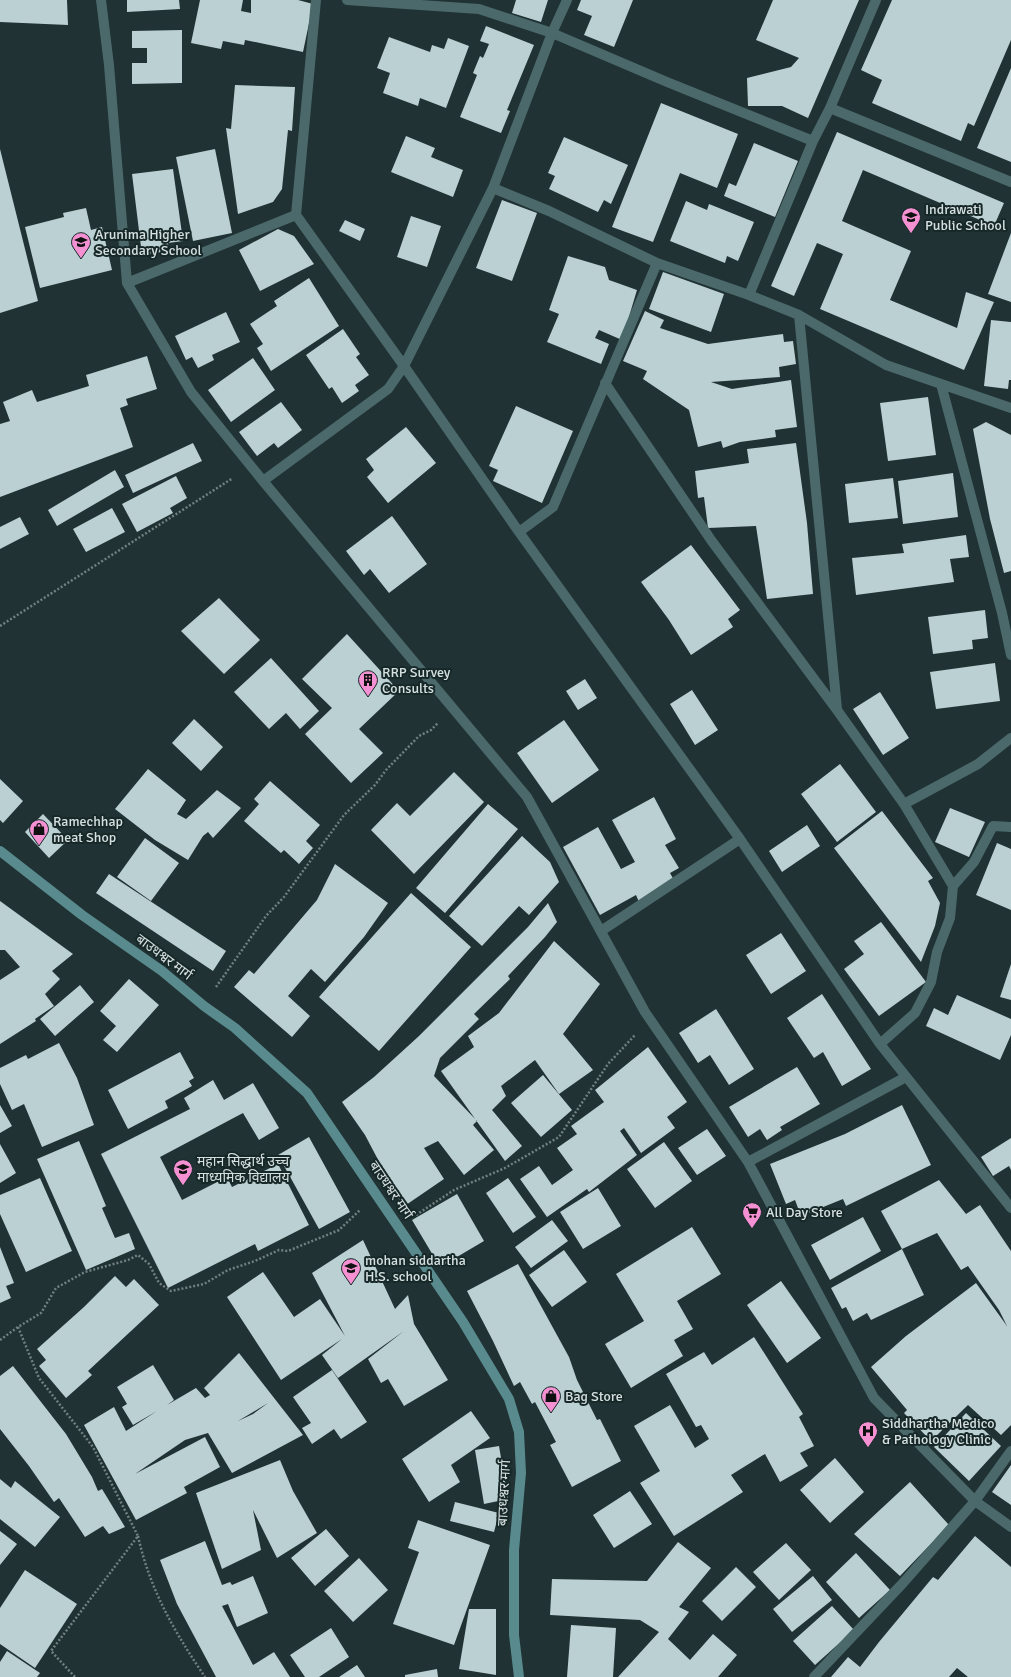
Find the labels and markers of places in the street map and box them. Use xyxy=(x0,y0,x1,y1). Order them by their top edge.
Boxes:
place label: Indrawati Public School xyxy=(925,201,1006,234)
school or university icon: Indrawati Public School xyxy=(900,206,922,234)
place label: Arunima Higher Secondary School xyxy=(95,226,202,259)
school or university icon: Arunima Higher Secondary School xyxy=(70,231,92,259)
place label: RRP Survey Consults xyxy=(382,664,451,697)
building icon: RRP Survey Consults xyxy=(357,669,379,697)
place label: Ramechhap meat Shop xyxy=(53,813,123,846)
shop icon: Ramechhap meat Shop xyxy=(28,818,50,846)
place label: महान सिद्धार्थ उच्च माध्यमिक विद्यालय xyxy=(197,1153,291,1186)
school or university icon: महान सिद्धार्थ उच्च माध्यमिक विद्यालय xyxy=(172,1158,194,1186)
supermarket icon: All Day Store xyxy=(741,1201,763,1229)
place label: All Day Store xyxy=(766,1204,843,1221)
place label: mohan siddartha H.S. school xyxy=(365,1252,466,1285)
school or university icon: mohan siddartha H.S. school xyxy=(340,1257,362,1285)
shop icon: Bag Store xyxy=(540,1385,562,1413)
place label: Bag Store xyxy=(565,1388,623,1405)
place label: Siddhartha Medico & Pathology Clinic xyxy=(882,1415,995,1448)
hospital icon: Siddhartha Medico & Pathology Clinic xyxy=(857,1420,879,1448)

